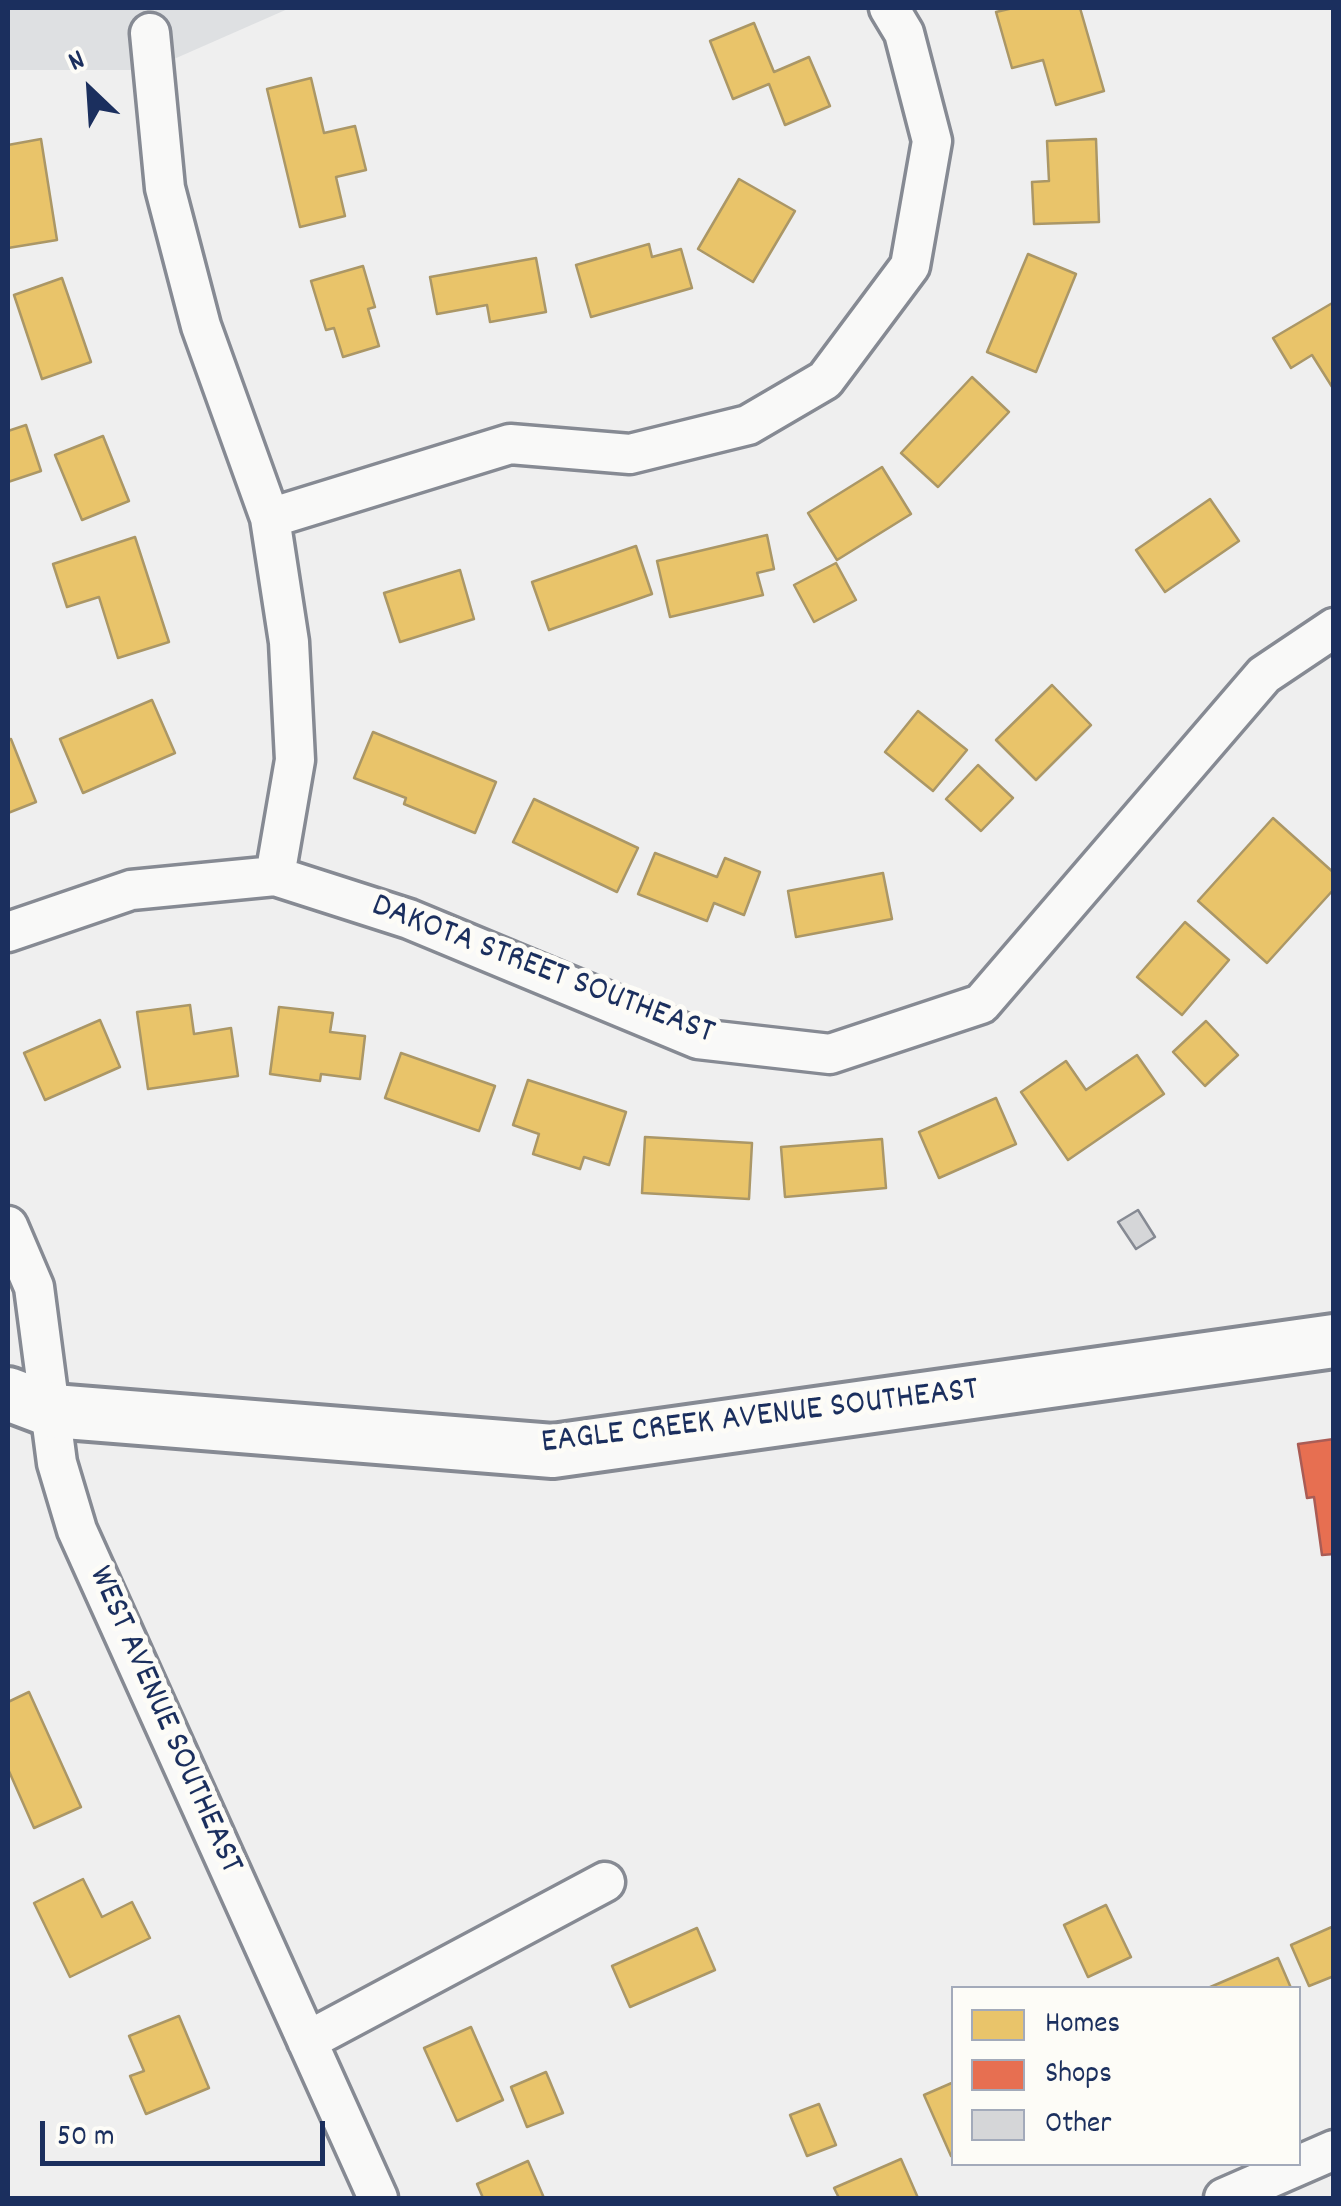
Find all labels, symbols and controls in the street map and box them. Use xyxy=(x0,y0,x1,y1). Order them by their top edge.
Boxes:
north arrow xyxy=(40,40,140,140)
text: N xyxy=(63,42,92,84)
street label: DAKOTA STREET SOUTHEAST xyxy=(365,887,719,1057)
street label: EAGLE CREEK AVENUE SOUTHEAST xyxy=(539,1371,981,1467)
street label: WEST AVENUE SOUTHEAST xyxy=(76,1561,250,1881)
legend xyxy=(951,1986,1301,2166)
text: Homes xyxy=(1045,2004,1120,2047)
text: Shops xyxy=(1045,2054,1112,2097)
scale bar xyxy=(45,2101,330,2163)
text: Other xyxy=(1045,2104,1111,2147)
text: 50 m xyxy=(57,2117,115,2160)

